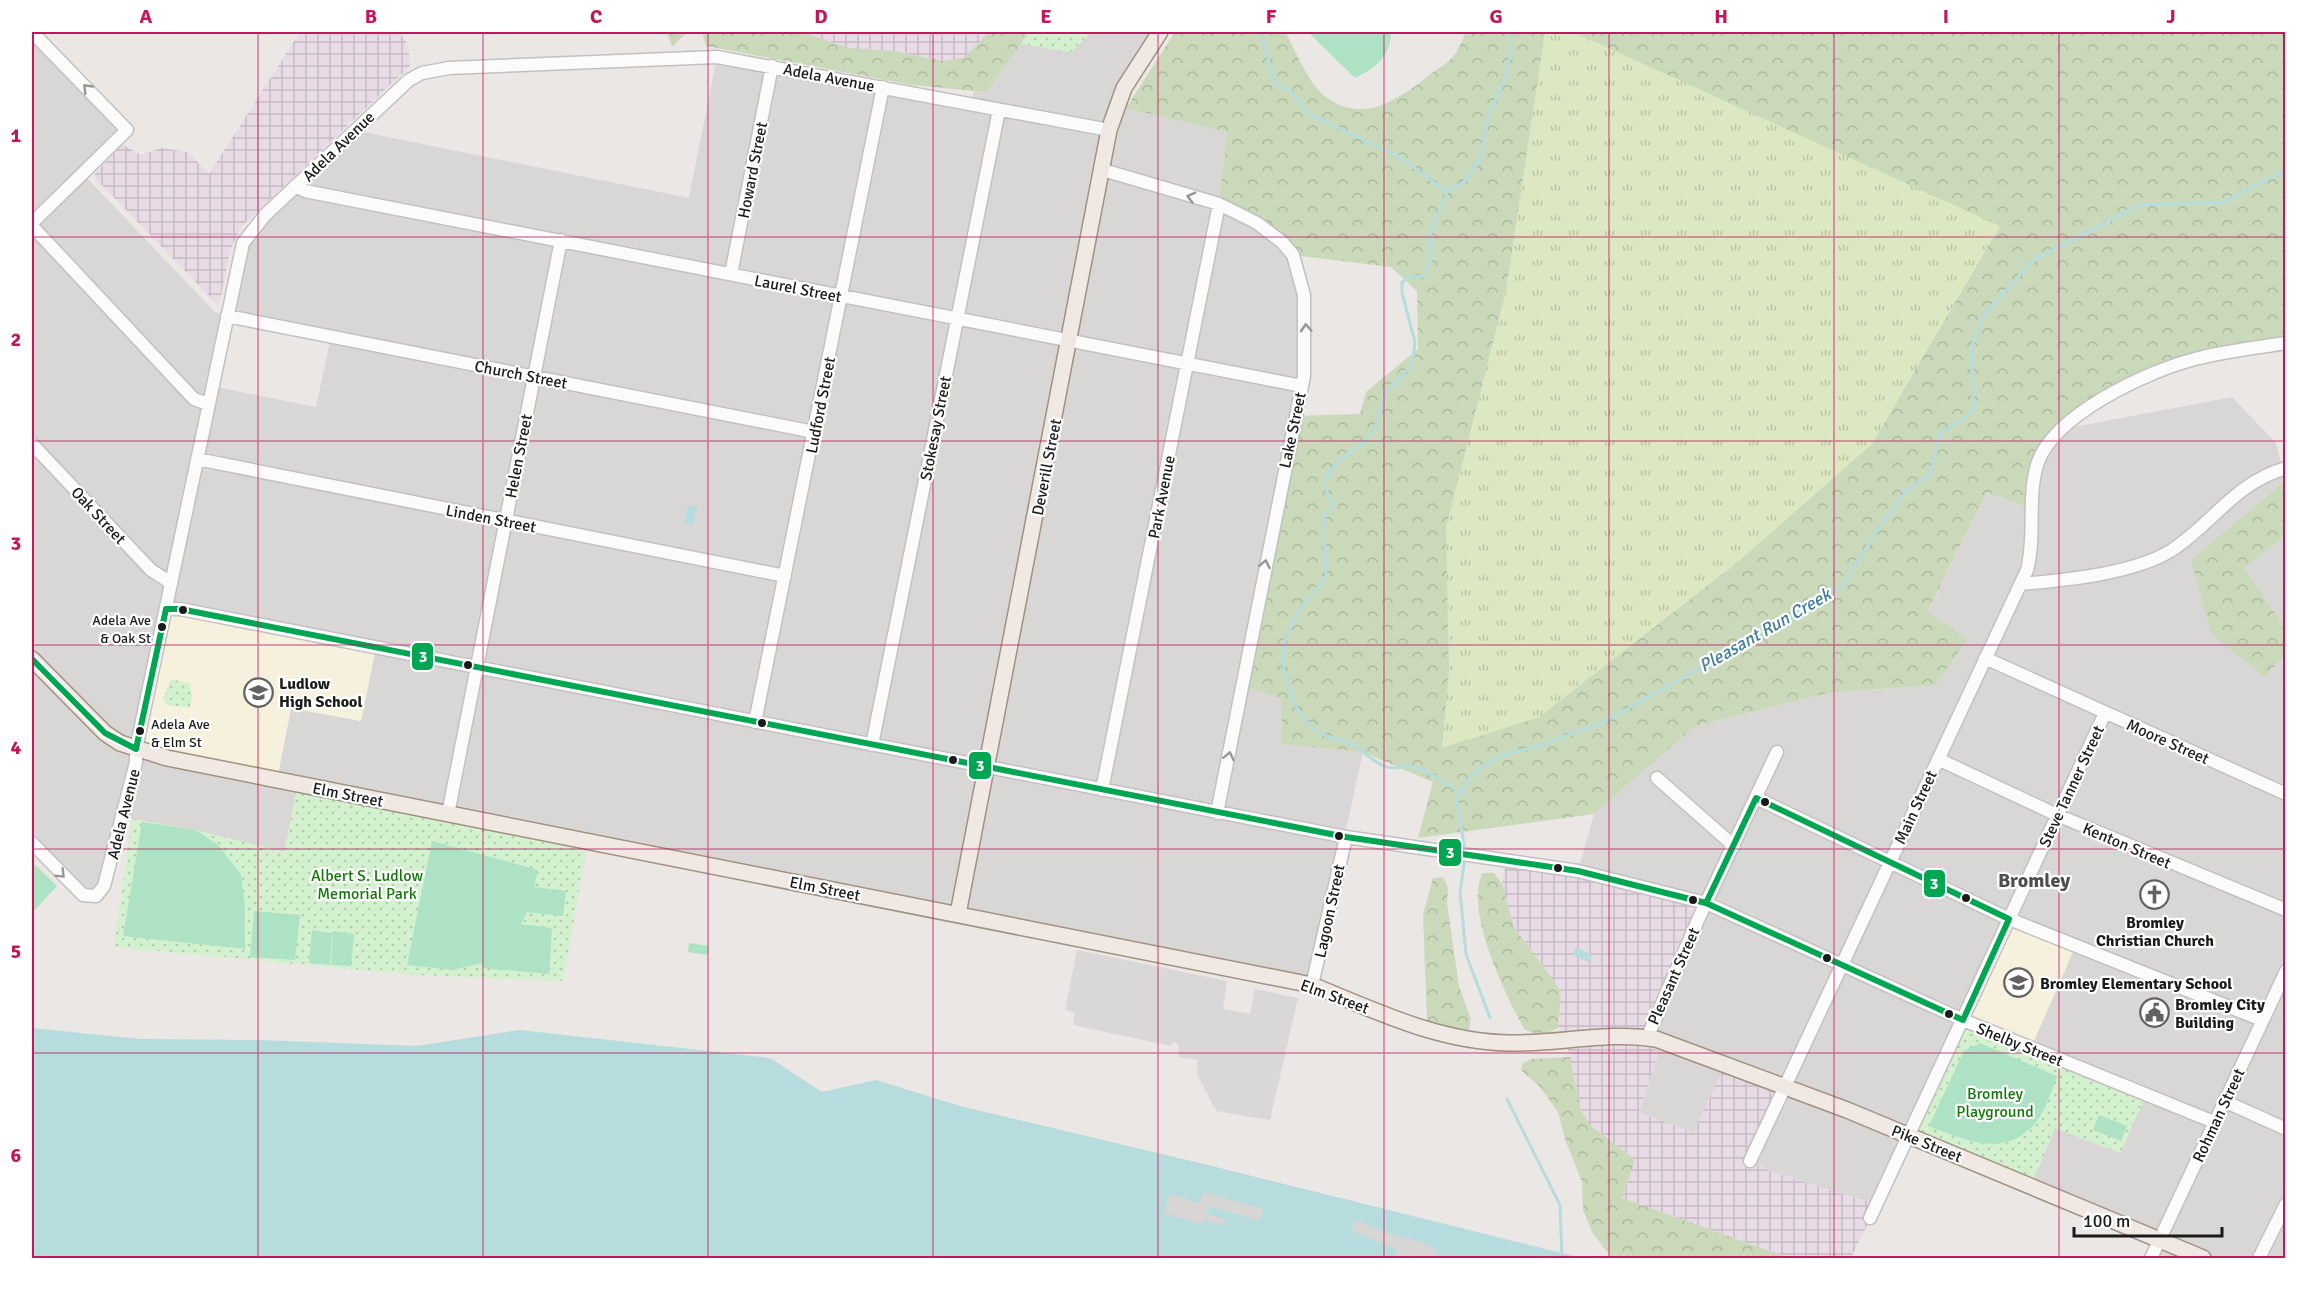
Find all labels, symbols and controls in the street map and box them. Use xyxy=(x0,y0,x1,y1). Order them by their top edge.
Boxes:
text: A xyxy=(140,4,153,29)
text: B xyxy=(365,4,377,29)
text: C xyxy=(590,4,602,29)
text: D xyxy=(814,4,828,29)
text: E xyxy=(1040,4,1052,29)
text: F xyxy=(1266,4,1277,29)
text: G xyxy=(1489,4,1503,29)
text: H xyxy=(1714,4,1728,29)
text: I xyxy=(1943,4,1949,29)
text: J xyxy=(2166,4,2176,29)
street label: Adela Avenue xyxy=(781,59,876,97)
one-way arrow xyxy=(83,84,94,95)
street label: Adela Avenue xyxy=(298,107,379,186)
street label: Howard Street xyxy=(734,120,772,220)
text: 1 xyxy=(11,123,22,148)
one-way arrow xyxy=(1186,191,1196,204)
street label: Laurel Street xyxy=(752,271,844,307)
one-way arrow xyxy=(1299,324,1312,333)
text: 2 xyxy=(11,327,21,352)
street label: Ludford Street xyxy=(802,355,840,455)
street label: Church Street xyxy=(473,356,569,394)
street label: Stokesay Street xyxy=(916,374,956,482)
street label: Lake Street xyxy=(1275,390,1311,470)
street label: Helen Street xyxy=(501,412,537,500)
street label: Deverill Street xyxy=(1028,417,1066,517)
street label: Park Avenue xyxy=(1144,454,1180,540)
street label: Oak Street xyxy=(67,483,130,549)
street label: Linden Street xyxy=(444,500,538,538)
text: 3 xyxy=(11,531,21,556)
one-way arrow xyxy=(1258,559,1271,569)
water label: Pleasant Run Creek xyxy=(1695,582,1837,677)
unlabelled marker xyxy=(177,604,189,616)
place label: Adela Ave & Oak St xyxy=(92,612,151,647)
marker: Adela Ave & Oak St xyxy=(156,621,168,633)
line badge: 3 xyxy=(411,642,434,671)
text: 3 xyxy=(419,647,427,667)
unlabelled marker xyxy=(462,659,474,671)
place label: Ludlow High School xyxy=(279,674,362,712)
school or university icon: Ludlow High School xyxy=(242,676,274,708)
street label: Moore Street xyxy=(2123,715,2212,769)
place label: Adela Ave & Elm St xyxy=(151,716,210,751)
unlabelled marker xyxy=(756,717,768,729)
street label: Steve Tanner Street xyxy=(2035,722,2109,851)
marker: Adela Ave & Elm St xyxy=(134,725,146,737)
text: 4 xyxy=(11,735,22,760)
line badge: 3 xyxy=(968,751,992,780)
one-way arrow xyxy=(1222,751,1235,761)
unlabelled marker xyxy=(947,754,959,766)
text: 3 xyxy=(976,756,984,776)
street label: Adela Avenue xyxy=(103,767,145,862)
street label: Main Street xyxy=(1890,767,1942,848)
street label: Elm Street xyxy=(311,778,385,812)
unlabelled marker xyxy=(1759,796,1771,808)
street label: Kenton Street xyxy=(2080,818,2174,874)
unlabelled marker xyxy=(1333,830,1345,842)
line badge: 3 xyxy=(1438,838,1462,867)
text: 3 xyxy=(1446,843,1454,863)
street label: Lagoon Street xyxy=(1310,862,1350,960)
unlabelled marker xyxy=(1552,862,1564,874)
park label: Albert S. Ludlow Memorial Park xyxy=(311,866,424,904)
one-way arrow xyxy=(54,867,65,878)
district label: Bromley xyxy=(1998,868,2070,893)
line badge: 3 xyxy=(1923,869,1946,898)
street label: Elm Street xyxy=(788,872,862,906)
text: 3 xyxy=(1930,874,1938,894)
church icon: Bromley Christian Church xyxy=(2139,878,2171,910)
unlabelled marker xyxy=(1960,892,1972,904)
unlabelled marker xyxy=(1687,894,1699,906)
place label: Bromley Christian Church xyxy=(2096,913,2214,951)
street label: Pleasant Street xyxy=(1644,924,1704,1028)
text: 5 xyxy=(11,939,21,964)
unlabelled marker xyxy=(1821,952,1833,964)
school or university icon: Bromley Elementary School xyxy=(2003,967,2035,999)
place label: Bromley Elementary School xyxy=(2040,974,2232,994)
street label: Elm Street xyxy=(1298,975,1372,1019)
place label: Bromley City Building xyxy=(2175,995,2265,1033)
public building icon: Bromley City Building xyxy=(2138,997,2170,1029)
unlabelled marker xyxy=(1943,1008,1955,1020)
street label: Shelby Street xyxy=(1973,1019,2066,1071)
street label: Rohman Street xyxy=(2188,1065,2250,1166)
park label: Bromley Playground xyxy=(1956,1084,2034,1122)
street label: Pike Street xyxy=(1888,1121,1965,1167)
text: 6 xyxy=(11,1143,22,1168)
scale bar xyxy=(2074,1200,2222,1238)
text: 100 m xyxy=(2083,1210,2130,1232)

